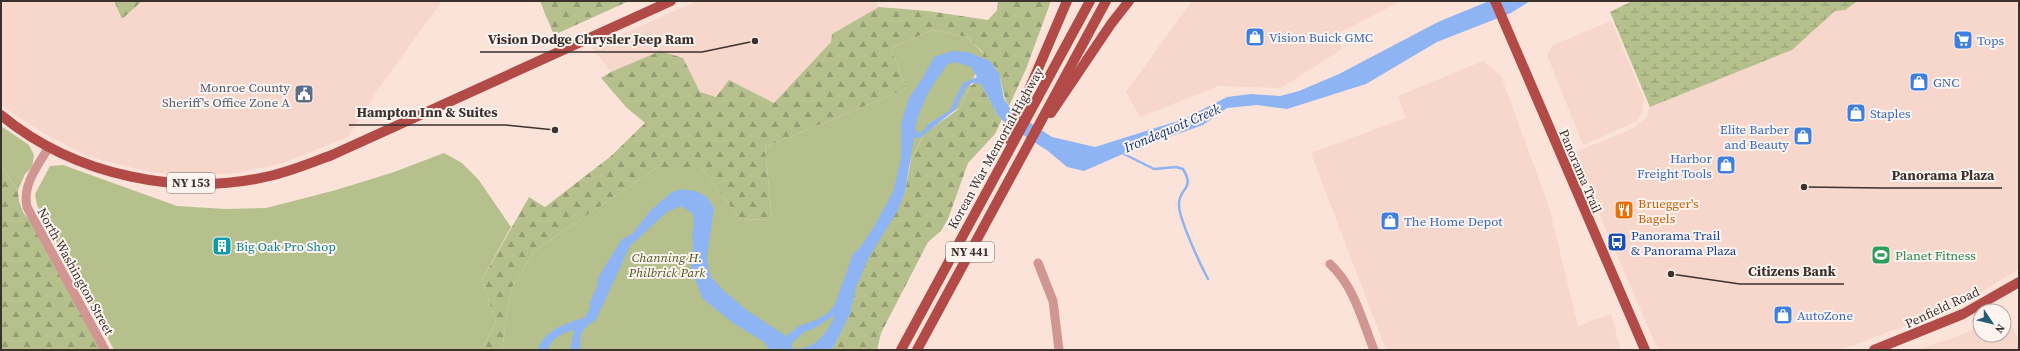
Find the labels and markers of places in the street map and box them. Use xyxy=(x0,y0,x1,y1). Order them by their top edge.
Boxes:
callout: Vision Dodge Chrysler Jeep Ram xyxy=(480,26,702,52)
shop icon: Vision Buick GMC xyxy=(1244,26,1266,48)
place label: Vision Buick GMC xyxy=(1269,29,1373,46)
supermarket icon: Tops xyxy=(1952,29,1974,51)
place label: Tops xyxy=(1977,32,2005,49)
shop icon: GNC xyxy=(1908,71,1930,93)
place label: GNC xyxy=(1933,74,1959,91)
place label: Monroe County Sheriff's Office Zone A xyxy=(162,79,290,111)
public building icon: Monroe County Sheriff's Office Zone A xyxy=(293,83,315,105)
callout: Hampton Inn & Suites xyxy=(349,99,506,125)
shop icon: Staples xyxy=(1845,102,1867,124)
place label: Staples xyxy=(1870,105,1911,122)
place label: Elite Barber and Beauty xyxy=(1720,121,1789,153)
shop icon: Elite Barber and Beauty xyxy=(1792,125,1814,147)
place label: Harbor Freight Tools xyxy=(1637,150,1712,182)
shop icon: Harbor Freight Tools xyxy=(1715,154,1737,176)
callout: Panorama Plaza xyxy=(1883,162,2002,188)
place label: Bruegger's Bagels xyxy=(1638,195,1699,227)
restaurant icon: Bruegger's Bagels xyxy=(1613,199,1635,221)
shop icon: The Home Depot xyxy=(1379,210,1401,232)
place label: The Home Depot xyxy=(1404,213,1503,230)
place label: Panorama Trail & Panorama Plaza xyxy=(1631,227,1737,259)
bus stop icon: Panorama Trail & Panorama Plaza xyxy=(1606,231,1628,253)
building icon: Big Oak Pro Shop xyxy=(211,235,233,257)
place label: Big Oak Pro Shop xyxy=(236,238,336,255)
sports icon: Planet Fitness xyxy=(1870,244,1892,266)
place label: Planet Fitness xyxy=(1895,247,1976,264)
callout: Citizens Bank xyxy=(1740,258,1844,284)
shop icon: AutoZone xyxy=(1772,304,1794,326)
place label: AutoZone xyxy=(1797,307,1853,324)

